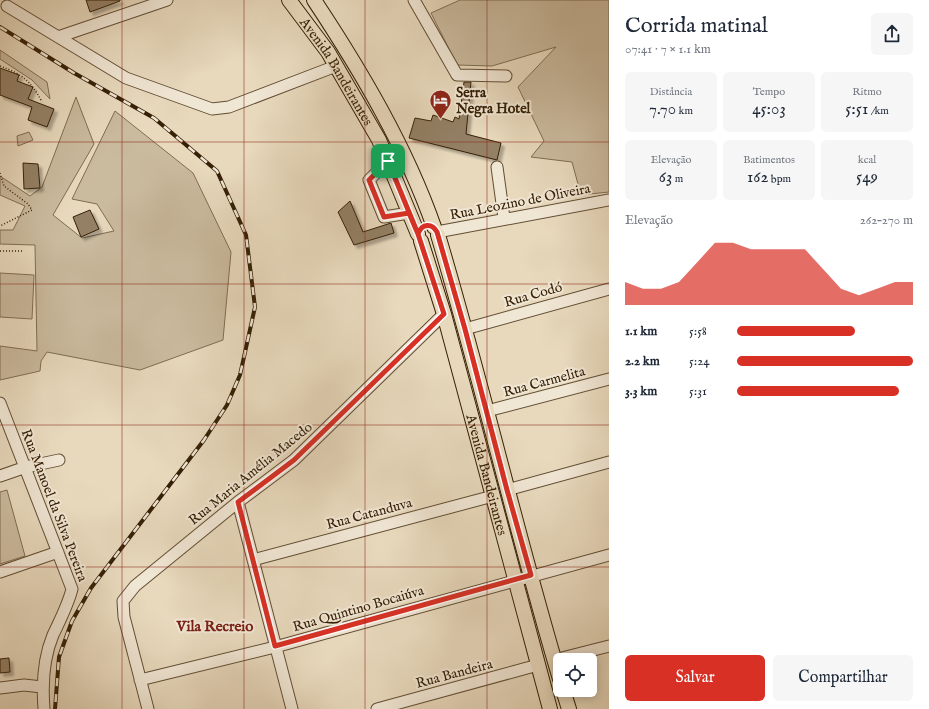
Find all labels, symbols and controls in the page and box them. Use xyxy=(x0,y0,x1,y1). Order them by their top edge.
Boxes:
text: Corrida matinal xyxy=(625,12,768,40)
street label: Avenida Bandeirantes xyxy=(295,13,377,129)
button: share xyxy=(871,13,913,55)
text: 07:41 · 7 × 1.1 km xyxy=(625,41,711,58)
place label: Serra Negra Hotel xyxy=(455,84,532,118)
text: Distância xyxy=(650,85,692,99)
text: Tempo xyxy=(753,85,785,99)
text: Ritmo xyxy=(852,85,882,99)
hotel icon: Serra Negra Hotel xyxy=(427,87,453,120)
text: 7.70 xyxy=(649,99,676,120)
text: 45:03 xyxy=(752,99,786,120)
text: 5:51 xyxy=(845,99,868,120)
text: km xyxy=(676,104,693,118)
text: /km xyxy=(868,104,889,118)
pin xyxy=(371,144,405,178)
icon: arrive xyxy=(377,150,399,172)
text: Elevação xyxy=(651,153,691,167)
text: Batimentos xyxy=(743,153,795,167)
text: kcal xyxy=(858,153,876,167)
text: 63 xyxy=(659,167,672,188)
text: 162 xyxy=(747,167,768,188)
text: 549 xyxy=(856,167,878,188)
text: m xyxy=(672,172,683,186)
text: bpm xyxy=(768,172,791,186)
street label: Rua Leozino de Oliveira xyxy=(448,179,593,224)
text: Elevação xyxy=(625,212,673,229)
text: 262–270 m xyxy=(860,212,913,229)
street label: Rua Codó xyxy=(502,278,565,312)
text: 1.1 km xyxy=(625,323,657,340)
text: 5:58 xyxy=(689,323,707,340)
text: 2.2 km xyxy=(625,353,660,370)
text: 5:24 xyxy=(689,353,710,370)
street label: Rua Carmelita xyxy=(501,362,588,401)
text: 3.3 km xyxy=(625,383,657,400)
text: 5:31 xyxy=(689,383,707,400)
street label: Avenida Bandeirantes xyxy=(461,411,511,538)
street label: Rua Maria Amélia Macedo xyxy=(185,418,317,529)
street label: Rua Manoel da Silva Pereira xyxy=(17,427,92,585)
street label: Rua Catanduva xyxy=(324,494,415,534)
street label: Rua Quintino Bocaiúva xyxy=(291,581,427,636)
district label: Vila Recreio xyxy=(176,617,253,636)
map controls xyxy=(553,653,597,697)
button: locate xyxy=(553,653,597,697)
street label: Rua Bandeira xyxy=(414,655,495,693)
button: Salvar xyxy=(625,655,765,701)
button: Compartilhar xyxy=(773,655,913,701)

